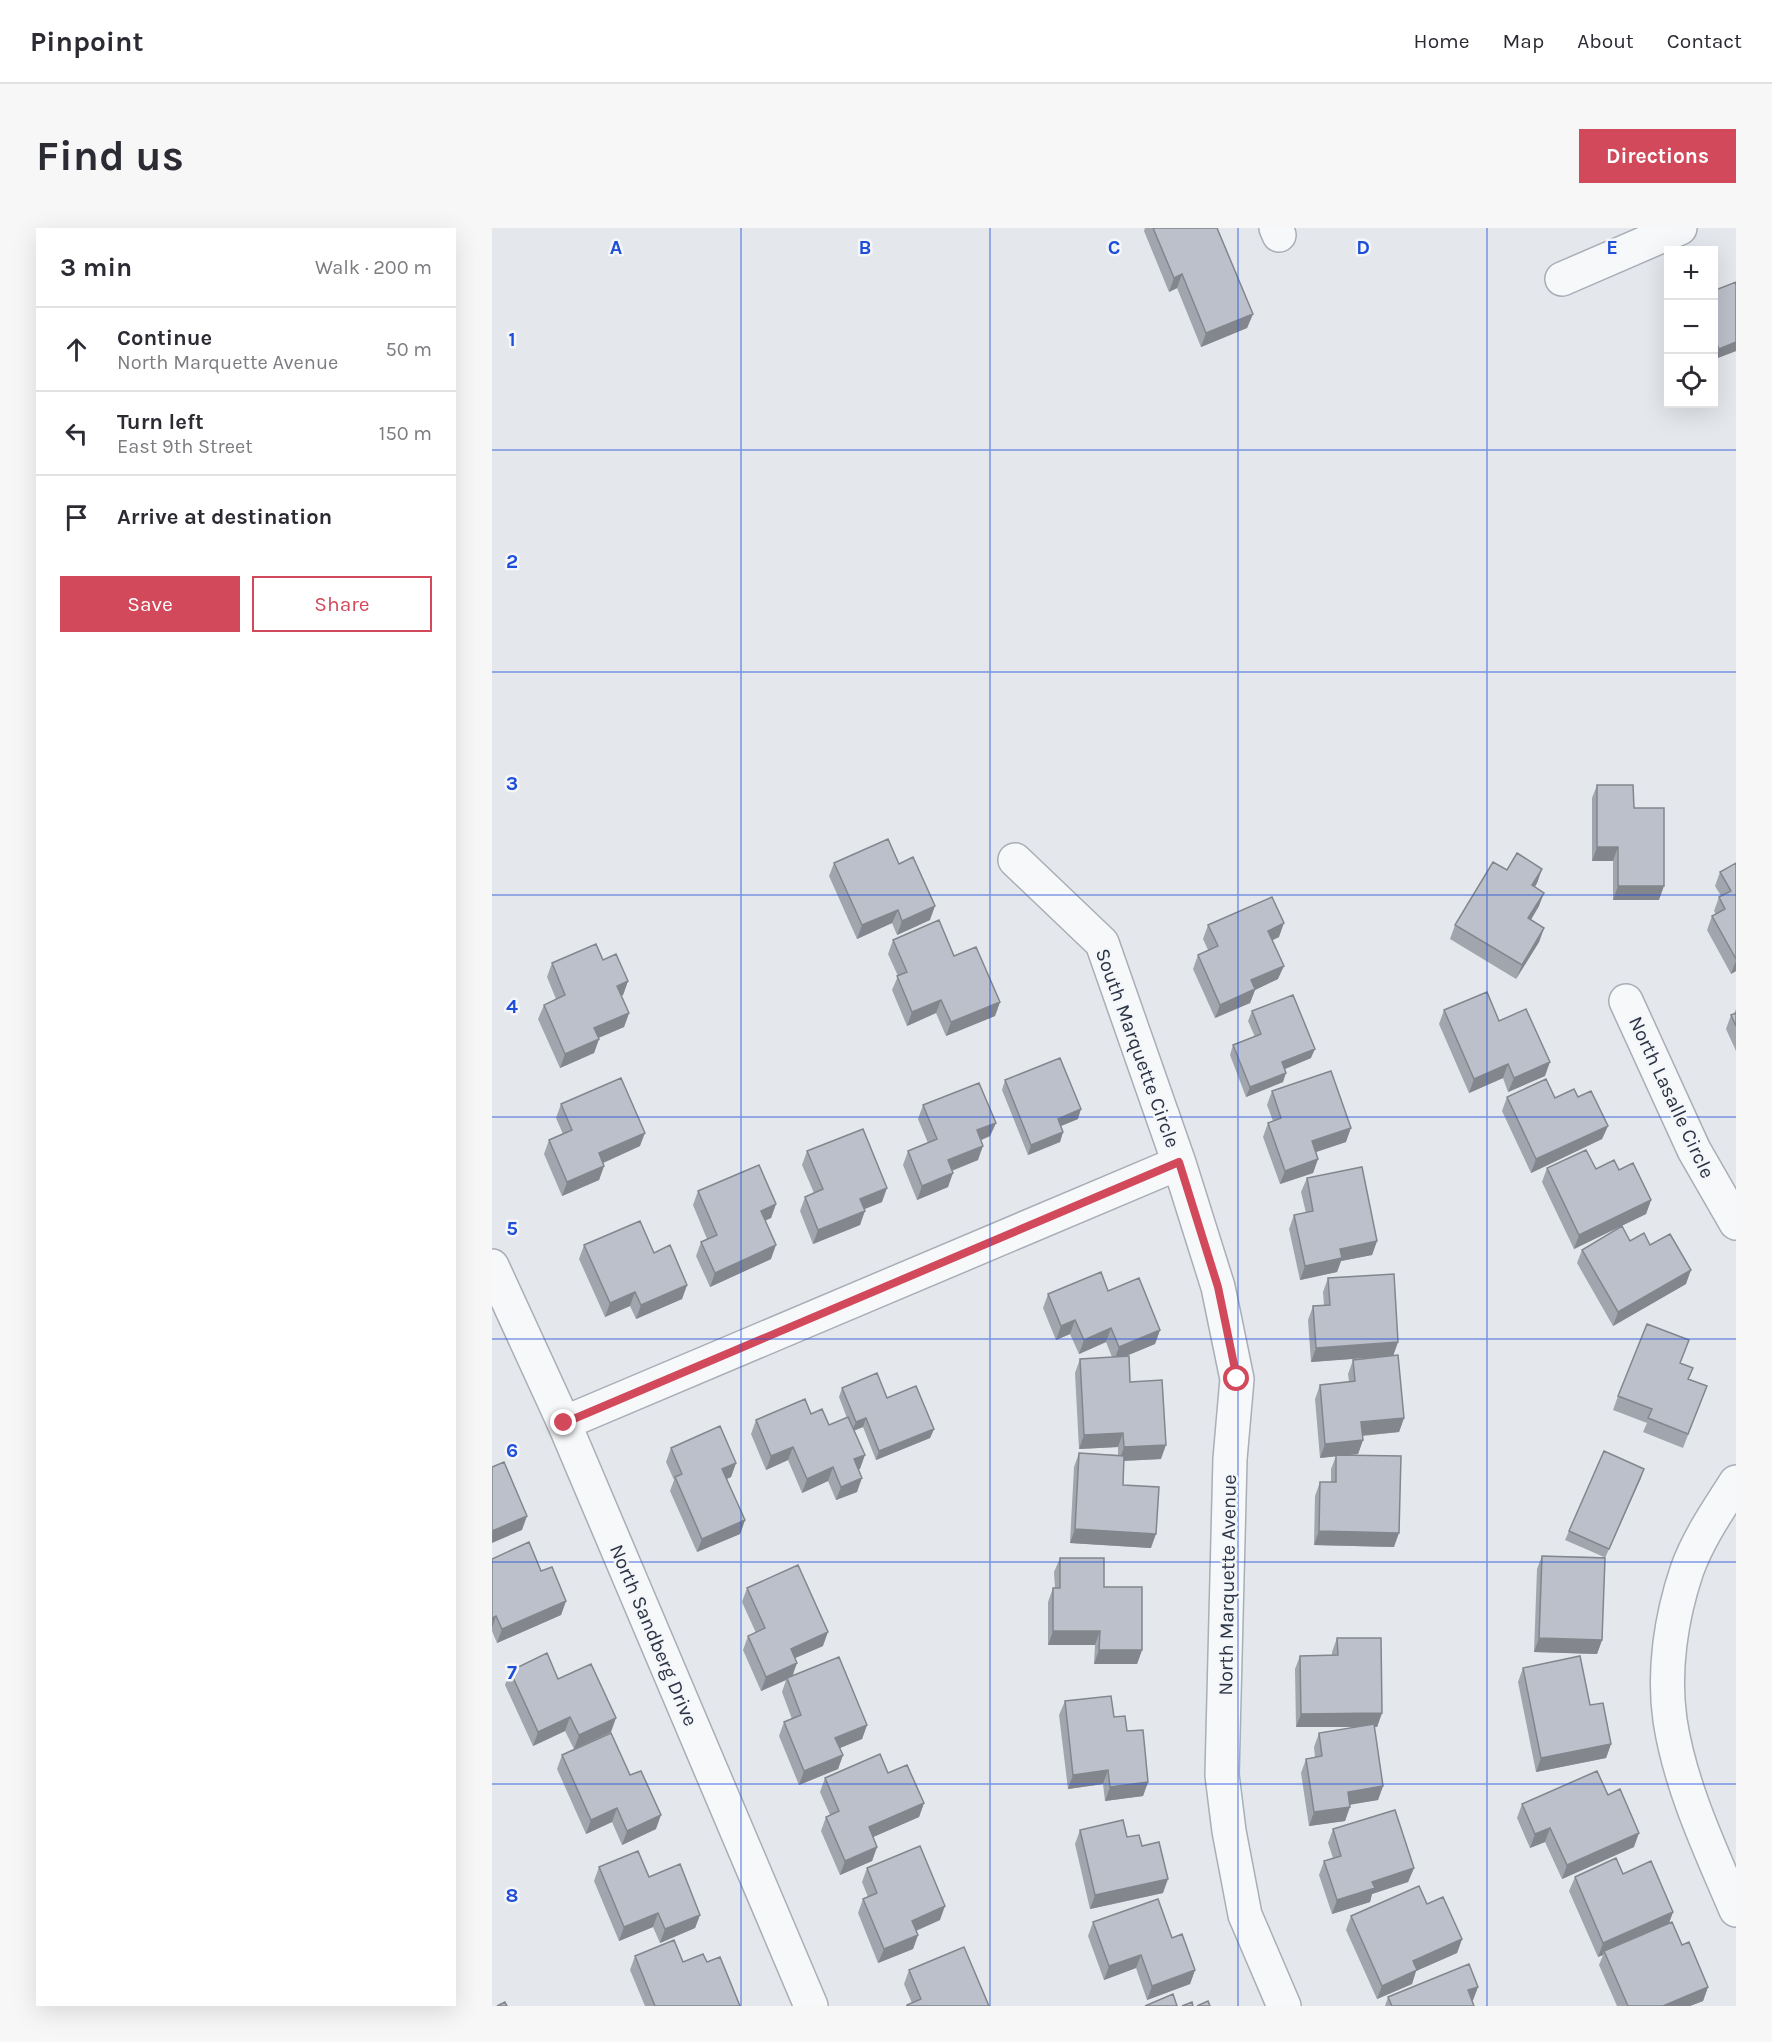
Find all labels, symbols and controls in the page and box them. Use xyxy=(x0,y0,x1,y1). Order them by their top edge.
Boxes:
text: Pinpoint xyxy=(30,25,143,58)
text: Home xyxy=(1414,29,1470,53)
text: Map xyxy=(1503,29,1544,53)
text: About xyxy=(1577,29,1634,53)
text: Contact xyxy=(1667,29,1742,53)
button: Directions xyxy=(1579,129,1736,183)
text: Find us xyxy=(36,131,184,181)
text: A xyxy=(610,236,623,259)
text: B xyxy=(859,236,871,259)
text: C xyxy=(1108,236,1120,259)
text: D xyxy=(1356,236,1370,259)
text: E xyxy=(1606,236,1618,259)
map controls xyxy=(1664,246,1718,408)
button: + xyxy=(1664,246,1718,300)
text: 3 min xyxy=(60,252,132,283)
text: Walk · 200 m xyxy=(315,256,432,279)
button: − xyxy=(1664,300,1718,354)
text: Continue xyxy=(117,325,212,351)
text: 1 xyxy=(508,328,516,351)
icon: ahead xyxy=(60,333,93,366)
text: 50 m xyxy=(385,338,432,361)
text: North Marquette Avenue xyxy=(117,351,338,374)
button: locate xyxy=(1664,354,1718,408)
text: Turn left xyxy=(117,409,204,435)
icon: left xyxy=(60,417,93,450)
text: 150 m xyxy=(379,422,432,445)
text: East 9th Street xyxy=(117,435,253,458)
icon: arrive xyxy=(60,501,93,534)
text: Arrive at destination xyxy=(117,504,332,530)
text: 2 xyxy=(506,550,518,573)
button: Save xyxy=(60,576,240,632)
button: Share xyxy=(252,576,432,632)
text: 3 xyxy=(506,772,518,795)
street label: South Marquette Circle xyxy=(1091,945,1184,1151)
text: 4 xyxy=(506,995,518,1018)
street label: North Lasalle Circle xyxy=(1624,1013,1719,1182)
text: 5 xyxy=(506,1217,518,1240)
route start xyxy=(1223,1365,1249,1391)
route end xyxy=(550,1409,576,1435)
text: 6 xyxy=(506,1439,518,1462)
street label: North Marquette Avenue xyxy=(1214,1474,1241,1696)
street label: North Sandberg Drive xyxy=(605,1541,702,1729)
text: 7 xyxy=(507,1661,517,1684)
text: 8 xyxy=(506,1884,518,1907)

